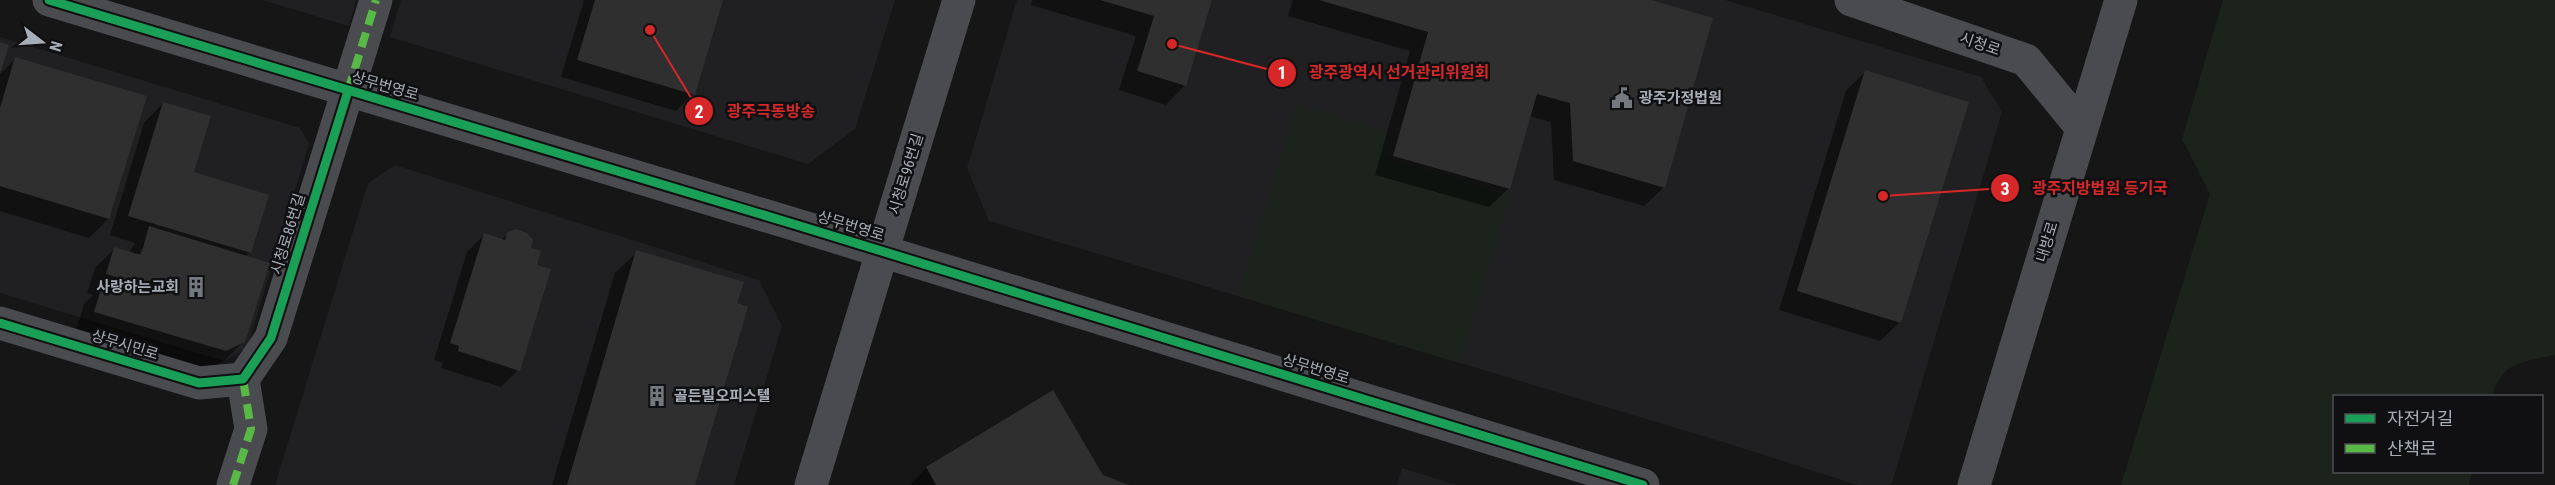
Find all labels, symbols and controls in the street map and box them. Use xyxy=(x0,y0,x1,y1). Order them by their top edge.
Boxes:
north arrow xyxy=(12,12,72,72)
street label: 시청로 xyxy=(1957,29,2003,59)
text: N xyxy=(45,39,66,54)
callout: 광주광역시 선거관리위원회 xyxy=(1267,56,1501,90)
text: 1 xyxy=(1277,62,1287,83)
text: 광주광역시 선거관리위원회 xyxy=(1309,63,1489,82)
street label: 상무번영로 xyxy=(349,68,421,104)
public building icon: 광주가정법원 xyxy=(1610,86,1634,110)
place label: 광주가정법원 xyxy=(1639,89,1722,107)
callout: 광주극동방송 xyxy=(684,94,827,128)
text: 2 xyxy=(694,101,704,122)
text: 광주극동방송 xyxy=(727,102,815,121)
street label: 시청로96번길 xyxy=(885,131,927,217)
callout: 광주지방법원 등기국 xyxy=(1990,171,2180,205)
text: 3 xyxy=(2000,178,2010,199)
text: 광주지방법원 등기국 xyxy=(2032,179,2168,198)
street label: 시청로86번길 xyxy=(267,191,309,277)
street label: 상무번영로 xyxy=(815,207,887,245)
street label: 내방로 xyxy=(2032,220,2062,264)
building icon: 사랑하는교회 xyxy=(184,275,208,299)
place label: 사랑하는교회 xyxy=(96,278,179,296)
street label: 상무시민로 xyxy=(89,326,161,364)
street label: 상무번영로 xyxy=(1280,350,1352,388)
building icon: 골든빌오피스텔 xyxy=(645,384,669,408)
place label: 골든빌오피스텔 xyxy=(674,387,771,405)
legend xyxy=(2333,395,2543,473)
text: 자전거길 xyxy=(2387,408,2453,429)
text: 산책로 xyxy=(2387,438,2437,459)

